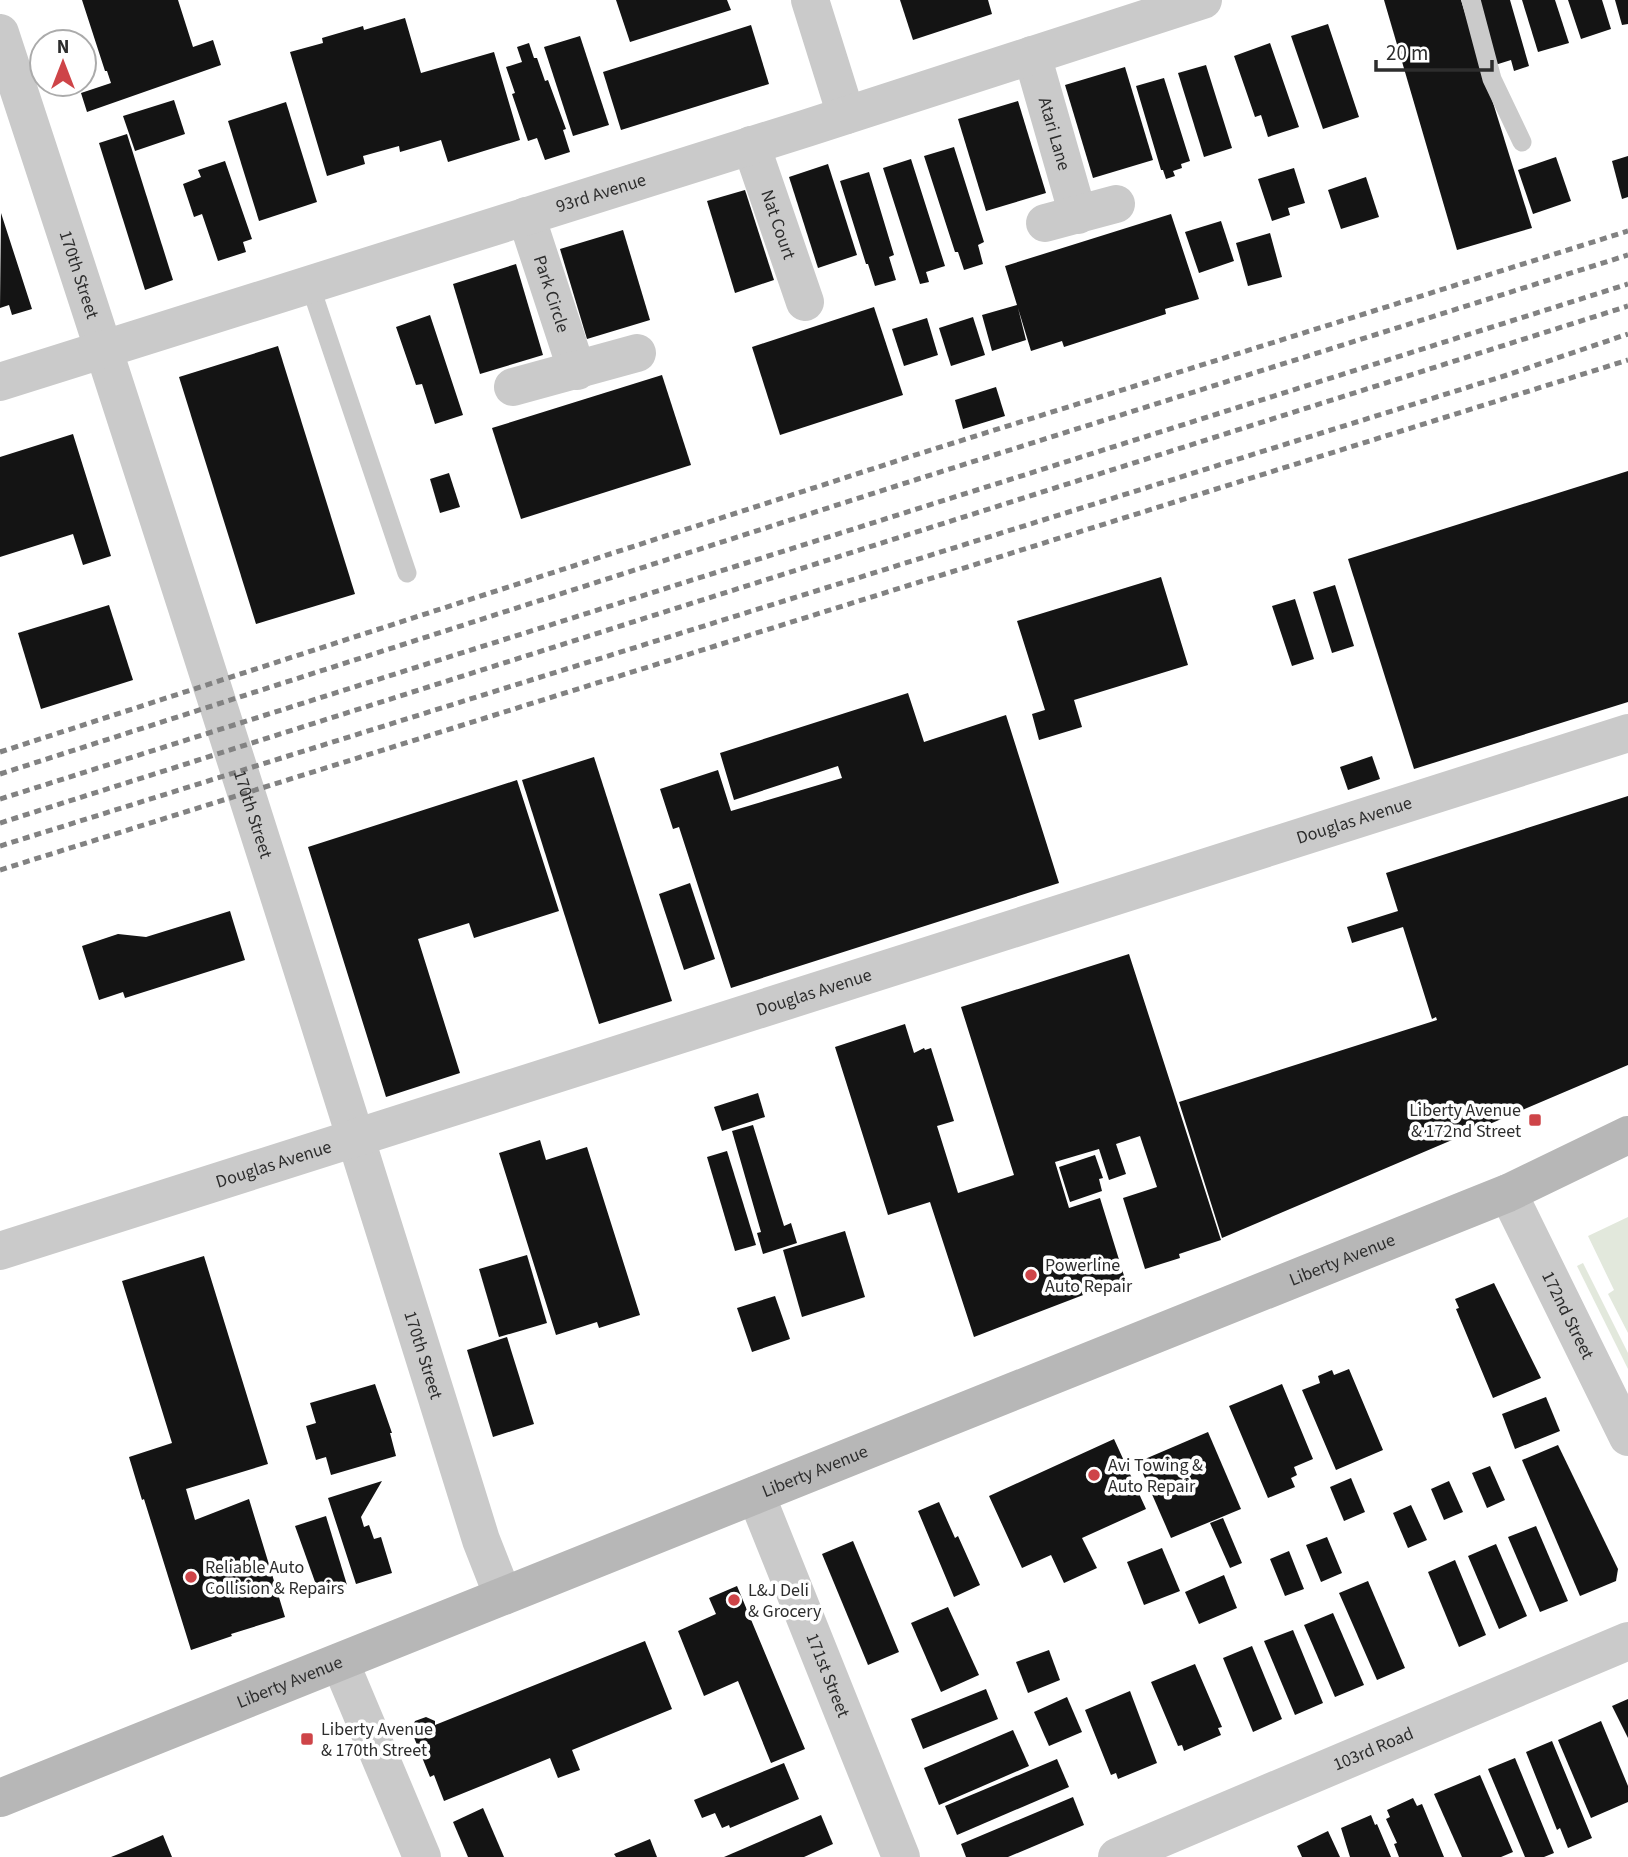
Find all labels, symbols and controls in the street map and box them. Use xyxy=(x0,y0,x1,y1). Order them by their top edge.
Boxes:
north arrow xyxy=(28,28,98,98)
scale bar xyxy=(1376,28,1492,72)
text: N xyxy=(57,34,69,61)
text: 20 m xyxy=(1386,38,1428,68)
street label: Atari Lane xyxy=(1032,94,1077,173)
street label: 93rd Avenue xyxy=(553,167,649,219)
street label: Nat Court xyxy=(755,186,802,263)
street label: 170th Street xyxy=(53,227,105,322)
street label: Park Circle xyxy=(527,252,576,336)
street label: 170th Street xyxy=(227,767,279,861)
street label: Douglas Avenue xyxy=(1293,790,1415,850)
street label: Douglas Avenue xyxy=(753,962,875,1022)
place label: Liberty Avenue & 172nd Street xyxy=(1409,1098,1521,1144)
marker: Liberty Avenue & 172nd Street xyxy=(1527,1112,1543,1128)
street label: Douglas Avenue xyxy=(212,1134,335,1194)
street label: Liberty Avenue xyxy=(1285,1227,1399,1292)
place label: Powerline Auto Repair xyxy=(1045,1253,1133,1299)
marker: Powerline Auto Repair xyxy=(1023,1267,1039,1283)
street label: 172nd Street xyxy=(1536,1267,1600,1363)
street label: 170th Street xyxy=(398,1307,449,1402)
street label: Liberty Avenue xyxy=(758,1439,872,1504)
place label: Avi Towing & Auto Repair xyxy=(1108,1453,1203,1499)
marker: Avi Towing & Auto Repair xyxy=(1086,1467,1102,1483)
place label: Reliable Auto Collision & Repairs xyxy=(205,1555,344,1601)
marker: Reliable Auto Collision & Repairs xyxy=(183,1569,199,1585)
place label: L&J Deli & Grocery xyxy=(748,1578,822,1624)
marker: L&J Deli & Grocery xyxy=(726,1592,742,1608)
street label: 171st Street xyxy=(800,1629,856,1721)
street label: Liberty Avenue xyxy=(233,1649,346,1714)
place label: Liberty Avenue & 170th Street xyxy=(321,1717,433,1763)
street label: 103rd Road xyxy=(1329,1721,1417,1777)
marker: Liberty Avenue & 170th Street xyxy=(299,1731,315,1747)

